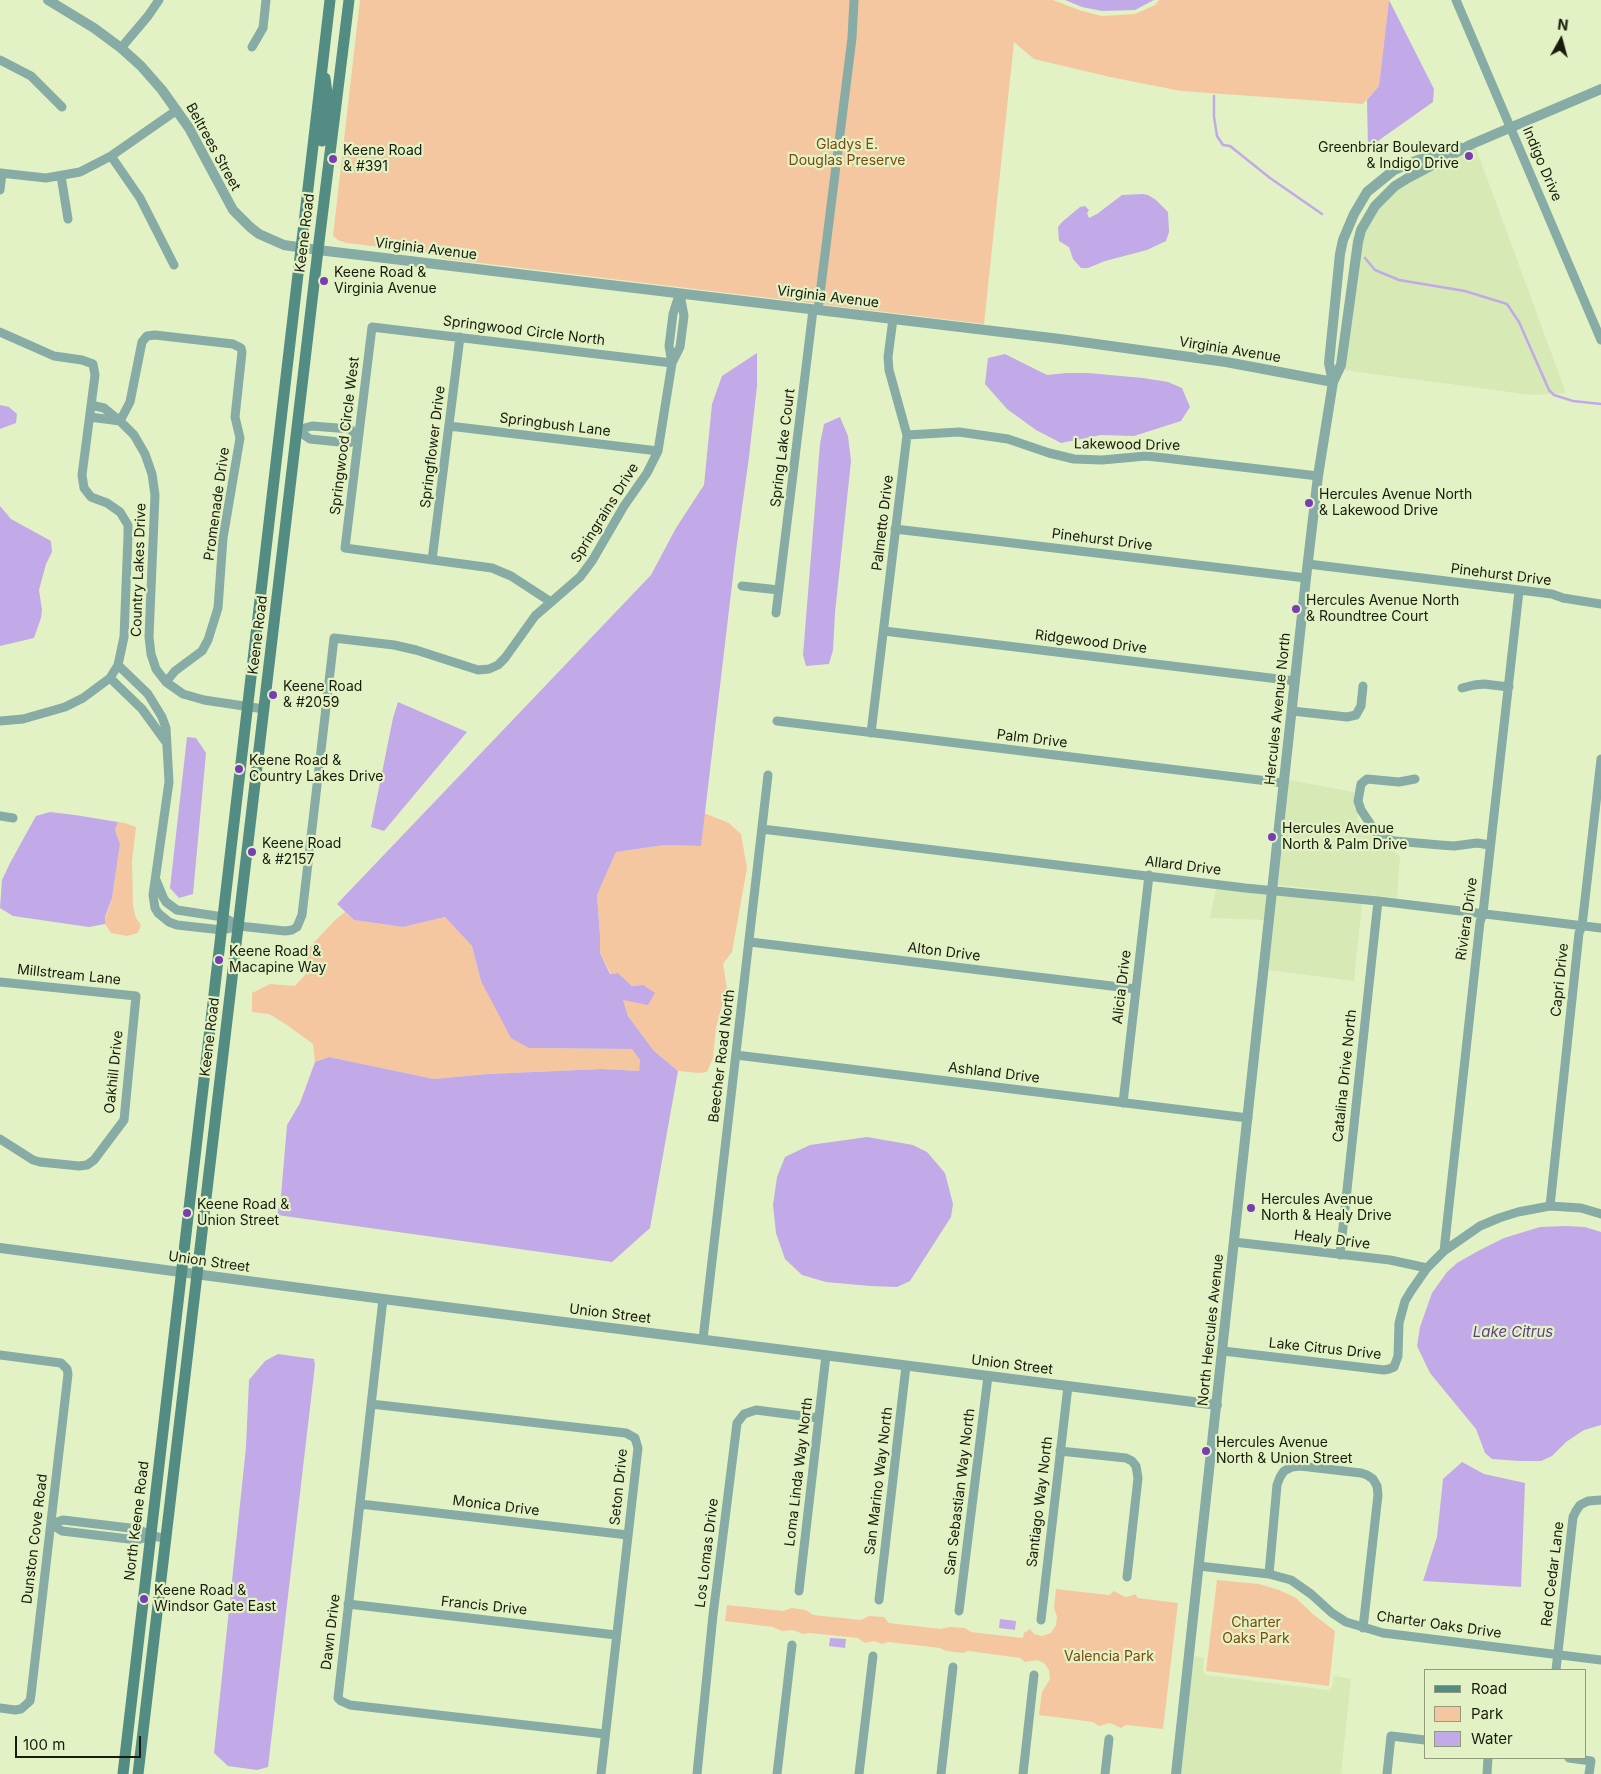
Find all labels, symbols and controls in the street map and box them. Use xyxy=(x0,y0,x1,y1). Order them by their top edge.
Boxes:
north arrow xyxy=(1536,15,1586,65)
text: N xyxy=(1557,16,1569,34)
street label: Beltrees Street xyxy=(182,100,244,194)
street label: Indigo Drive xyxy=(1519,124,1565,204)
park label: Gladys E. Douglas Preserve xyxy=(789,137,905,170)
place label: Greenbriar Boulevard & Indigo Drive xyxy=(1318,140,1459,172)
place label: Keene Road & #391 xyxy=(343,143,422,176)
marker: Greenbriar Boulevard & Indigo Drive xyxy=(1463,150,1475,162)
marker: Keene Road & #391 xyxy=(327,153,339,165)
street label: Keene Road xyxy=(292,193,318,273)
street label: Virginia Avenue xyxy=(374,234,478,264)
place label: Keene Road & Virginia Avenue xyxy=(334,265,437,298)
marker: Keene Road & Virginia Avenue xyxy=(318,275,330,287)
street label: Virginia Avenue xyxy=(776,282,880,312)
street label: Springwood Circle North xyxy=(442,313,606,349)
street label: Virginia Avenue xyxy=(1178,334,1282,366)
street label: Springwood Circle West xyxy=(327,356,363,516)
street label: Springflower Drive xyxy=(417,385,449,509)
street label: Spring Lake Court xyxy=(767,388,799,508)
street label: Springbush Lane xyxy=(498,410,612,440)
street label: Lakewood Drive xyxy=(1074,436,1180,454)
street label: Promenade Drive xyxy=(201,446,233,562)
street label: Springrains Drive xyxy=(568,460,642,566)
street label: Palmetto Drive xyxy=(869,474,897,572)
place label: Hercules Avenue North & Lakewood Drive xyxy=(1319,487,1472,520)
marker: Hercules Avenue North & Lakewood Drive xyxy=(1303,497,1315,509)
street label: Country Lakes Drive xyxy=(128,503,150,637)
street label: Pinehurst Drive xyxy=(1051,525,1153,555)
street label: Pinehurst Drive xyxy=(1450,560,1552,590)
place label: Hercules Avenue North & Roundtree Court xyxy=(1306,593,1459,626)
street label: Keene Road xyxy=(245,595,271,675)
marker: Hercules Avenue North & Roundtree Court xyxy=(1290,603,1302,615)
street label: Ridgewood Drive xyxy=(1034,627,1148,657)
street label: Hercules Avenue North xyxy=(1262,632,1294,786)
place label: Keene Road & #2059 xyxy=(283,679,362,712)
marker: Keene Road & #2059 xyxy=(267,689,279,701)
street label: Palm Drive xyxy=(996,726,1068,752)
place label: Keene Road & Country Lakes Drive xyxy=(249,753,383,786)
marker: Keene Road & Country Lakes Drive xyxy=(233,763,245,775)
place label: Hercules Avenue North & Palm Drive xyxy=(1282,821,1407,854)
marker: Hercules Avenue North & Palm Drive xyxy=(1266,831,1278,843)
place label: Keene Road & #2157 xyxy=(262,836,341,869)
marker: Keene Road & #2157 xyxy=(246,846,258,858)
street label: Allard Drive xyxy=(1144,853,1222,879)
street label: Riviera Drive xyxy=(1453,876,1481,962)
street label: Alton Drive xyxy=(907,939,981,965)
street label: Capri Drive xyxy=(1548,942,1572,1018)
place label: Keene Road & Macapine Way xyxy=(229,944,326,976)
street label: Alicia Drive xyxy=(1109,949,1135,1025)
marker: Keene Road & Macapine Way xyxy=(213,954,225,966)
street label: Millstream Lane xyxy=(16,961,122,989)
street label: Beecher Road North xyxy=(705,988,739,1124)
street label: Keene Road xyxy=(197,997,223,1077)
street label: Catalina Drive North xyxy=(1330,1009,1360,1143)
street label: Oakhill Drive xyxy=(101,1030,127,1114)
street label: Ashland Drive xyxy=(947,1059,1041,1087)
place label: Hercules Avenue North & Healy Drive xyxy=(1261,1192,1392,1224)
place label: Keene Road & Union Street xyxy=(197,1197,289,1230)
marker: Hercules Avenue North & Healy Drive xyxy=(1245,1202,1257,1214)
marker: Keene Road & Union Street xyxy=(181,1207,193,1219)
street label: Healy Drive xyxy=(1293,1227,1371,1253)
street label: Union Street xyxy=(167,1248,251,1276)
street label: North Hercules Avenue xyxy=(1195,1253,1227,1407)
street label: Union Street xyxy=(568,1301,652,1327)
water label: Lake Citrus xyxy=(1473,1323,1553,1341)
street label: Lake Citrus Drive xyxy=(1268,1335,1382,1363)
street label: Union Street xyxy=(970,1352,1054,1378)
street label: Loma Linda Way North xyxy=(782,1396,816,1548)
street label: San Marino Way North xyxy=(862,1406,896,1556)
street label: San Sebastian Way North xyxy=(941,1408,979,1576)
place label: Hercules Avenue North & Union Street xyxy=(1216,1435,1352,1468)
street label: Santiago Way North xyxy=(1024,1436,1056,1568)
marker: Hercules Avenue North & Union Street xyxy=(1200,1445,1212,1457)
street label: Seton Drive xyxy=(607,1448,631,1526)
street label: North Keene Road xyxy=(121,1460,153,1582)
street label: Dunston Cove Road xyxy=(19,1473,51,1605)
street label: Monica Drive xyxy=(452,1492,540,1520)
street label: Los Lomas Drive xyxy=(692,1497,722,1609)
street label: Red Cedar Lane xyxy=(1538,1521,1568,1627)
place label: Keene Road & Windsor Gate East xyxy=(154,1583,276,1615)
marker: Keene Road & Windsor Gate East xyxy=(138,1593,150,1605)
street label: Dawn Drive xyxy=(318,1593,344,1671)
street label: Francis Drive xyxy=(440,1593,528,1619)
street label: Charter Oaks Drive xyxy=(1375,1608,1503,1642)
park label: Charter Oaks Park xyxy=(1222,1615,1290,1648)
park label: Valencia Park xyxy=(1064,1649,1154,1665)
legend xyxy=(1424,1669,1586,1759)
text: Road xyxy=(1471,1679,1507,1698)
text: Park xyxy=(1471,1704,1503,1723)
scale bar xyxy=(18,1726,144,1758)
text: Water xyxy=(1471,1729,1513,1748)
text: 100 m xyxy=(23,1735,65,1754)

